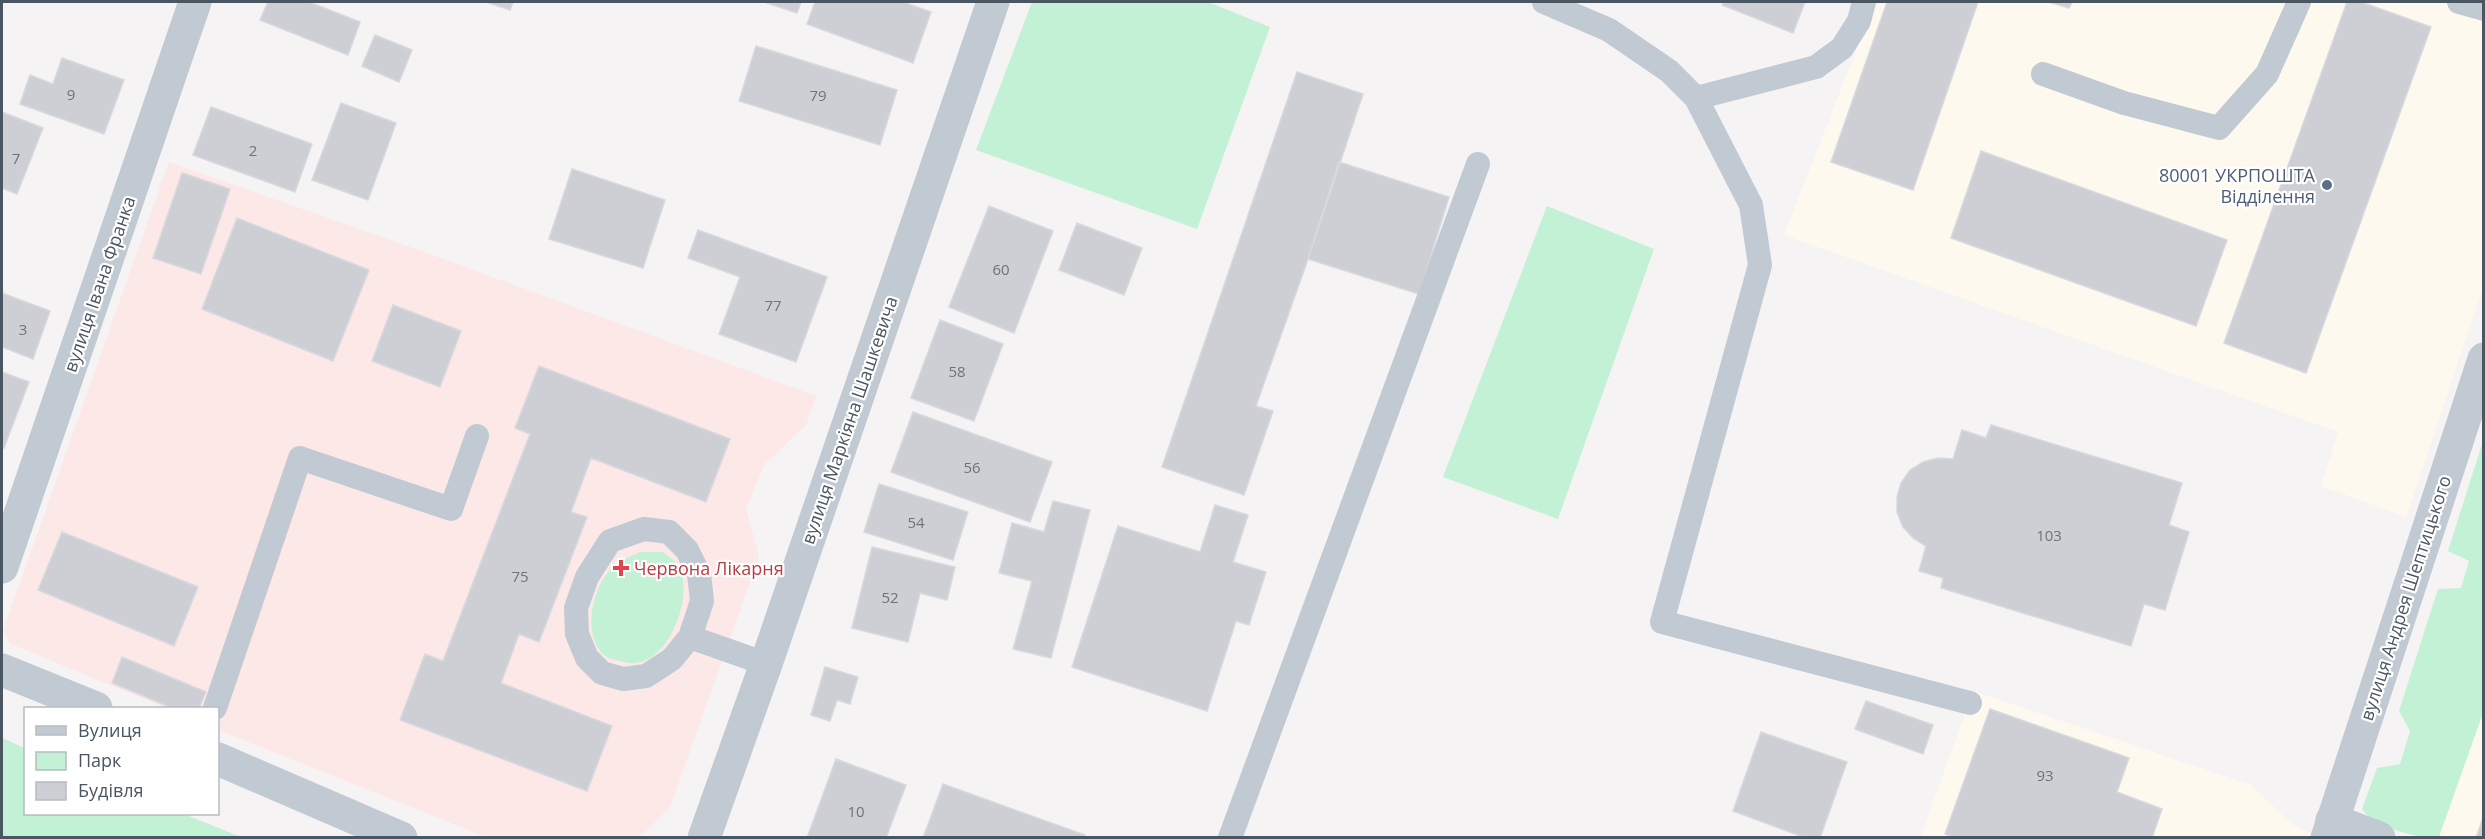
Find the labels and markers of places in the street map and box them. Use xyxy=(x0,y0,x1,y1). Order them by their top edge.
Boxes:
place label: 80001 УКРПОШТА Відділення xyxy=(2159,163,2316,208)
marker: 80001 УКРПОШТА Відділення xyxy=(2320,178,2334,192)
place label: Червона Лікарня xyxy=(634,556,784,580)
marker: Червона Лікарня xyxy=(612,559,630,577)

